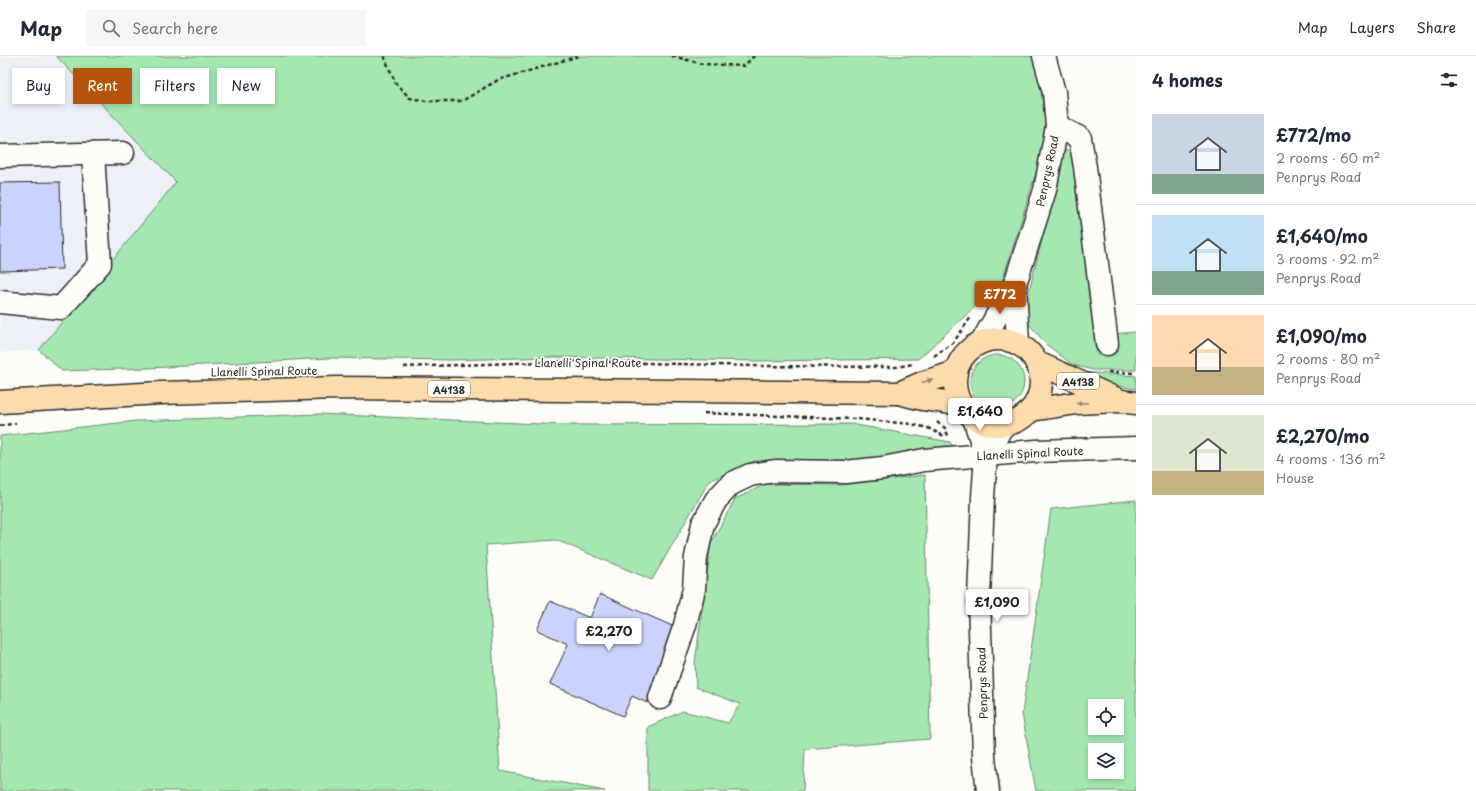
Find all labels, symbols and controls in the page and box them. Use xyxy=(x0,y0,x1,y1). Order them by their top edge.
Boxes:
search box xyxy=(86,10,366,46)
text: Map xyxy=(20,14,62,42)
text: Search here xyxy=(132,16,218,39)
icon: search xyxy=(100,17,122,39)
text: Map xyxy=(1298,17,1328,38)
text: Layers xyxy=(1350,17,1395,38)
text: Share xyxy=(1417,17,1456,38)
text: 4 homes xyxy=(1152,67,1223,93)
chip: Buy xyxy=(12,68,65,104)
chip: Rent xyxy=(73,68,132,104)
chip: Filters xyxy=(140,68,209,104)
chip: New xyxy=(217,68,275,104)
icon: filters xyxy=(1438,69,1460,91)
text: £772/mo xyxy=(1276,122,1351,148)
icon: home xyxy=(1184,130,1232,178)
street label: Penprys Road xyxy=(1031,134,1063,208)
text: 2 rooms · 60 m² xyxy=(1276,148,1381,167)
text: Penprys Road xyxy=(1276,167,1361,186)
text: £1,640/mo xyxy=(1276,223,1368,249)
icon: home xyxy=(1184,231,1232,279)
text: 3 rooms · 92 m² xyxy=(1276,249,1379,268)
text: Penprys Road xyxy=(1276,268,1361,287)
pin: £772 xyxy=(976,281,1024,315)
text: £772 xyxy=(984,284,1016,303)
text: £1,090/mo xyxy=(1276,323,1367,349)
icon: home xyxy=(1184,331,1232,379)
text: 2 rooms · 80 m² xyxy=(1276,349,1381,368)
street label: Llanelli Spinal Route xyxy=(535,354,641,371)
street label: Llanelli Spinal Route xyxy=(210,362,318,380)
text: Penprys Road xyxy=(1276,368,1361,387)
road number: A4138 xyxy=(1057,373,1099,389)
one-way arrow xyxy=(921,378,933,384)
road number: A4138 xyxy=(428,381,470,397)
pin: £1,640 xyxy=(947,398,1013,432)
one-way arrow xyxy=(1076,399,1088,406)
text: £1,640 xyxy=(957,401,1003,420)
text: £2,270/mo xyxy=(1276,423,1369,449)
icon: home xyxy=(1184,431,1232,479)
street label: Llanelli Spinal Route xyxy=(976,442,1084,464)
text: 4 rooms · 136 m² xyxy=(1276,449,1386,468)
text: House xyxy=(1276,468,1314,487)
pin: £1,090 xyxy=(964,589,1030,623)
text: £1,090 xyxy=(974,592,1020,611)
pin: £2,270 xyxy=(576,618,642,652)
text: £2,270 xyxy=(586,621,632,640)
street label: Penprys Road xyxy=(972,647,992,719)
map controls xyxy=(1088,699,1124,779)
button: locate xyxy=(1088,699,1124,735)
button: layers xyxy=(1088,743,1124,779)

